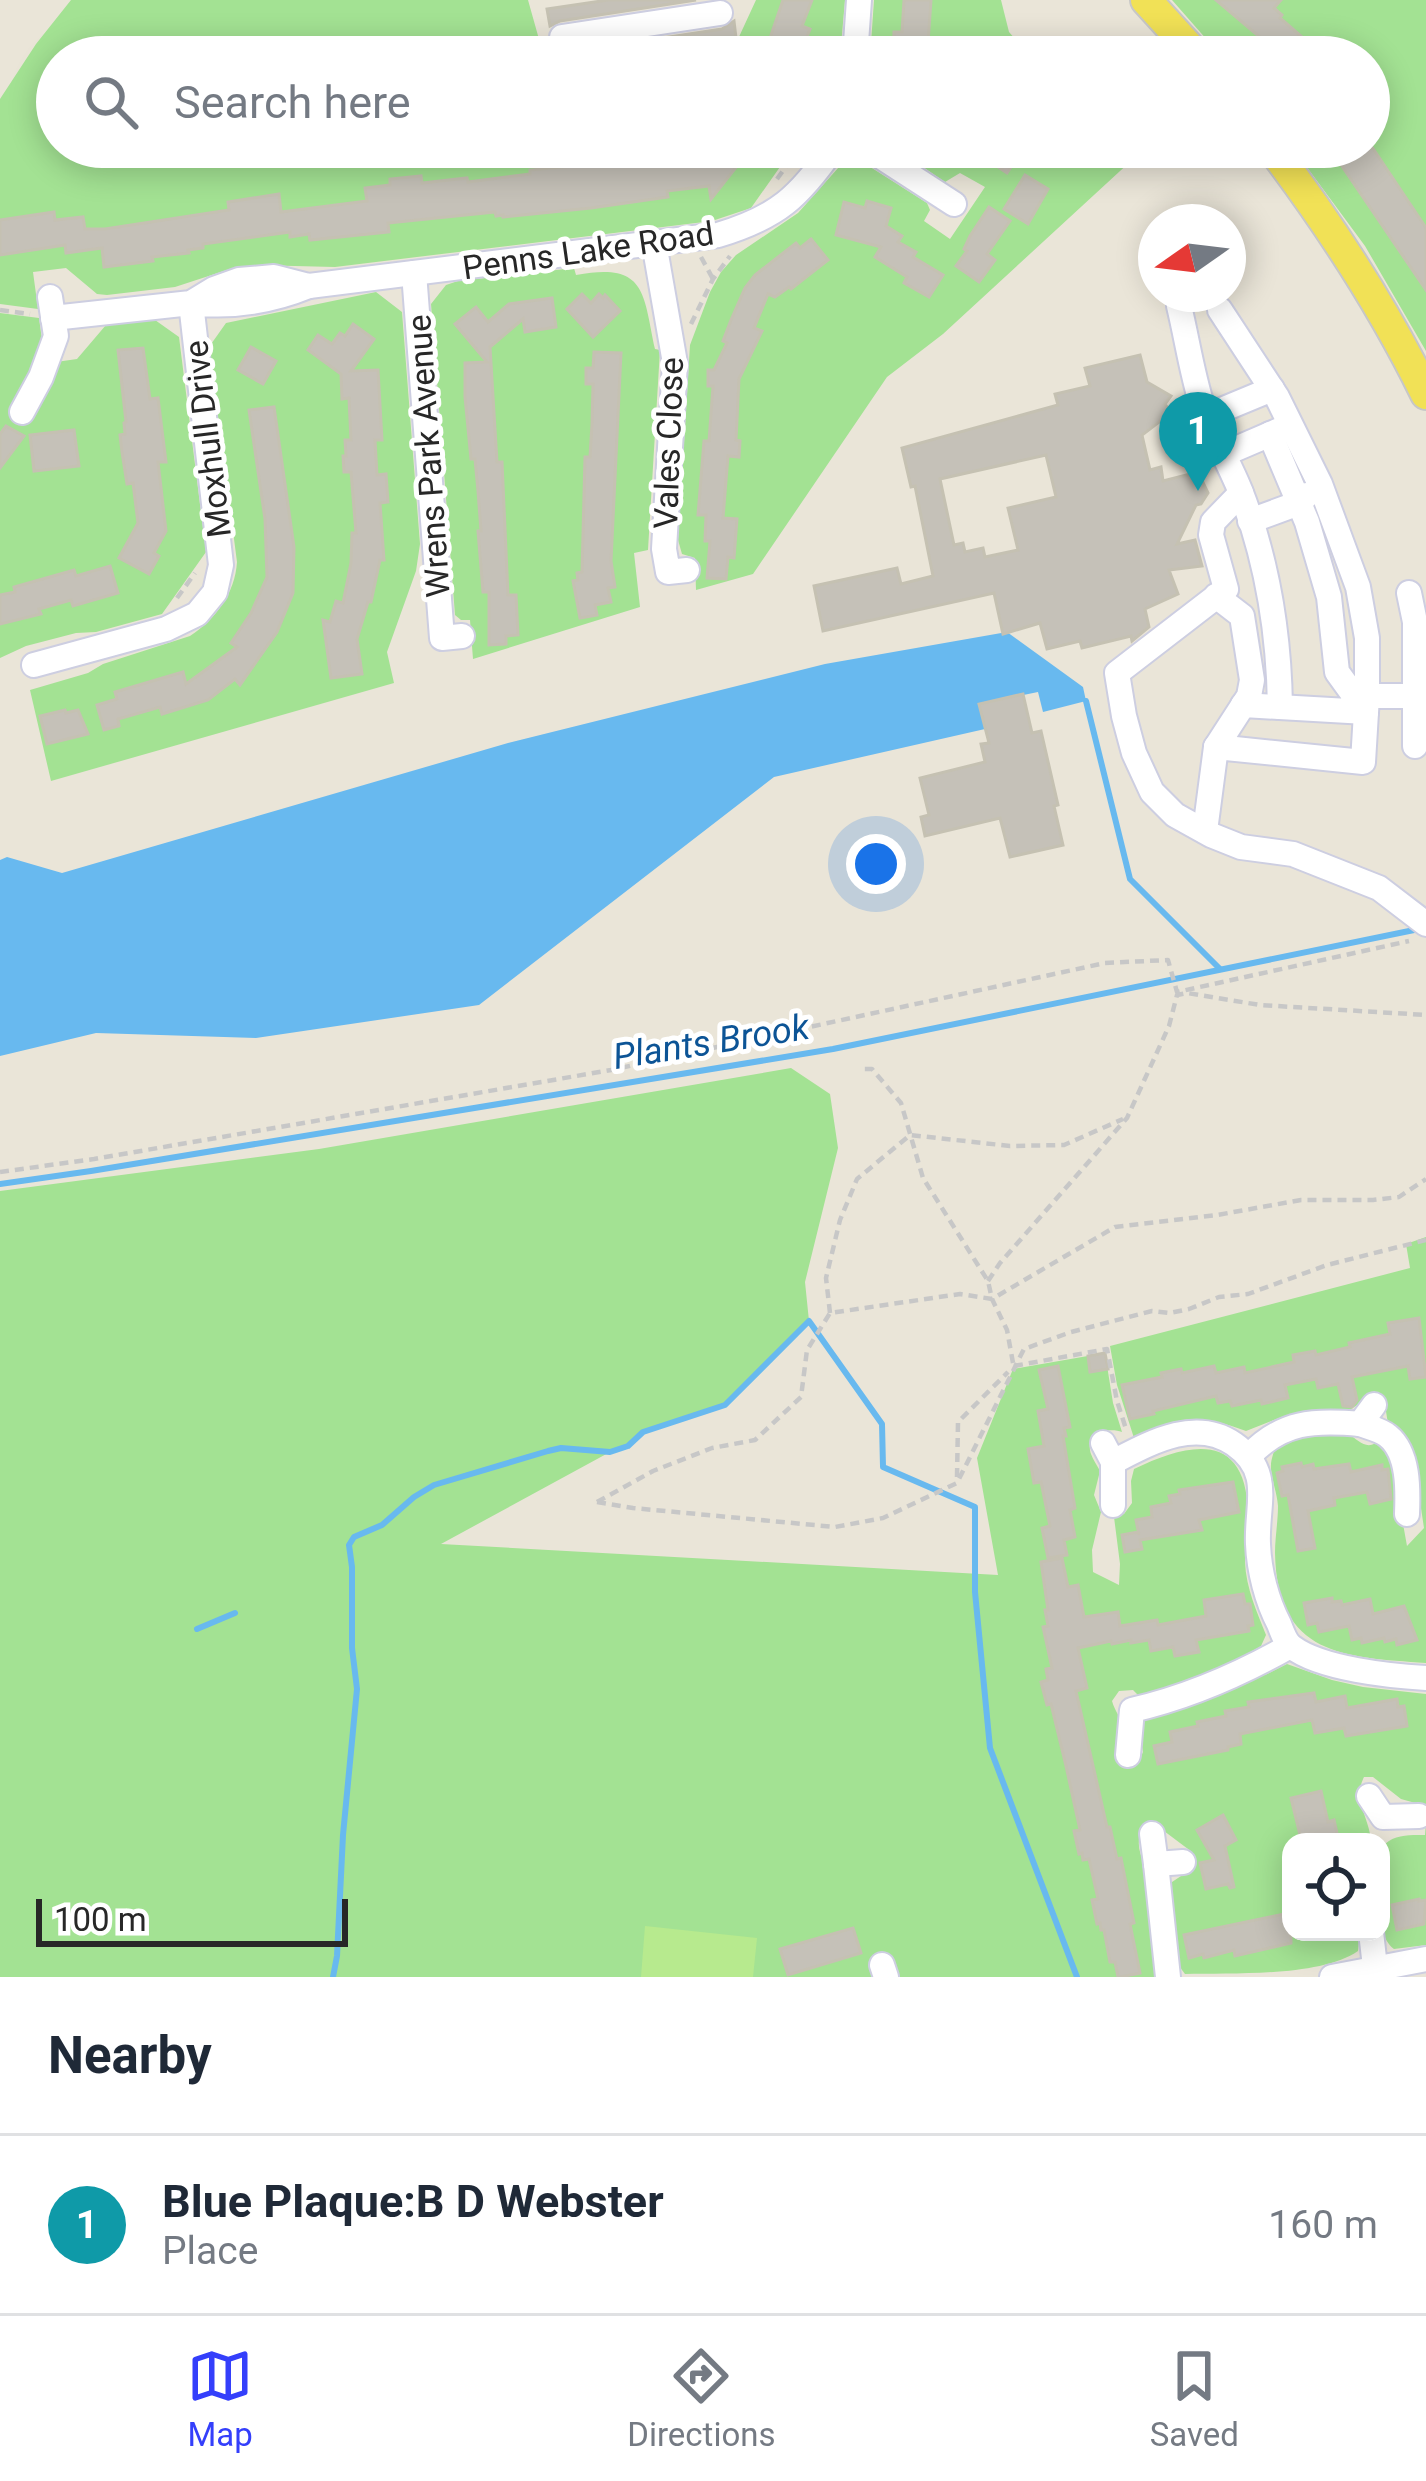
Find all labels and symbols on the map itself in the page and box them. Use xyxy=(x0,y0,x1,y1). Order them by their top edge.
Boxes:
north arrow xyxy=(1138,204,1246,312)
street label: Penns Lake Road xyxy=(460,214,716,287)
street label: Wrens Park Avenue xyxy=(399,313,458,599)
street label: Moxhull Drive xyxy=(176,338,239,540)
street label: Vales Close xyxy=(646,356,691,530)
pin: 1 xyxy=(1159,392,1237,491)
your location xyxy=(846,834,906,894)
water label: Plants Brook xyxy=(610,1006,813,1078)
scale bar xyxy=(36,1893,348,1946)

